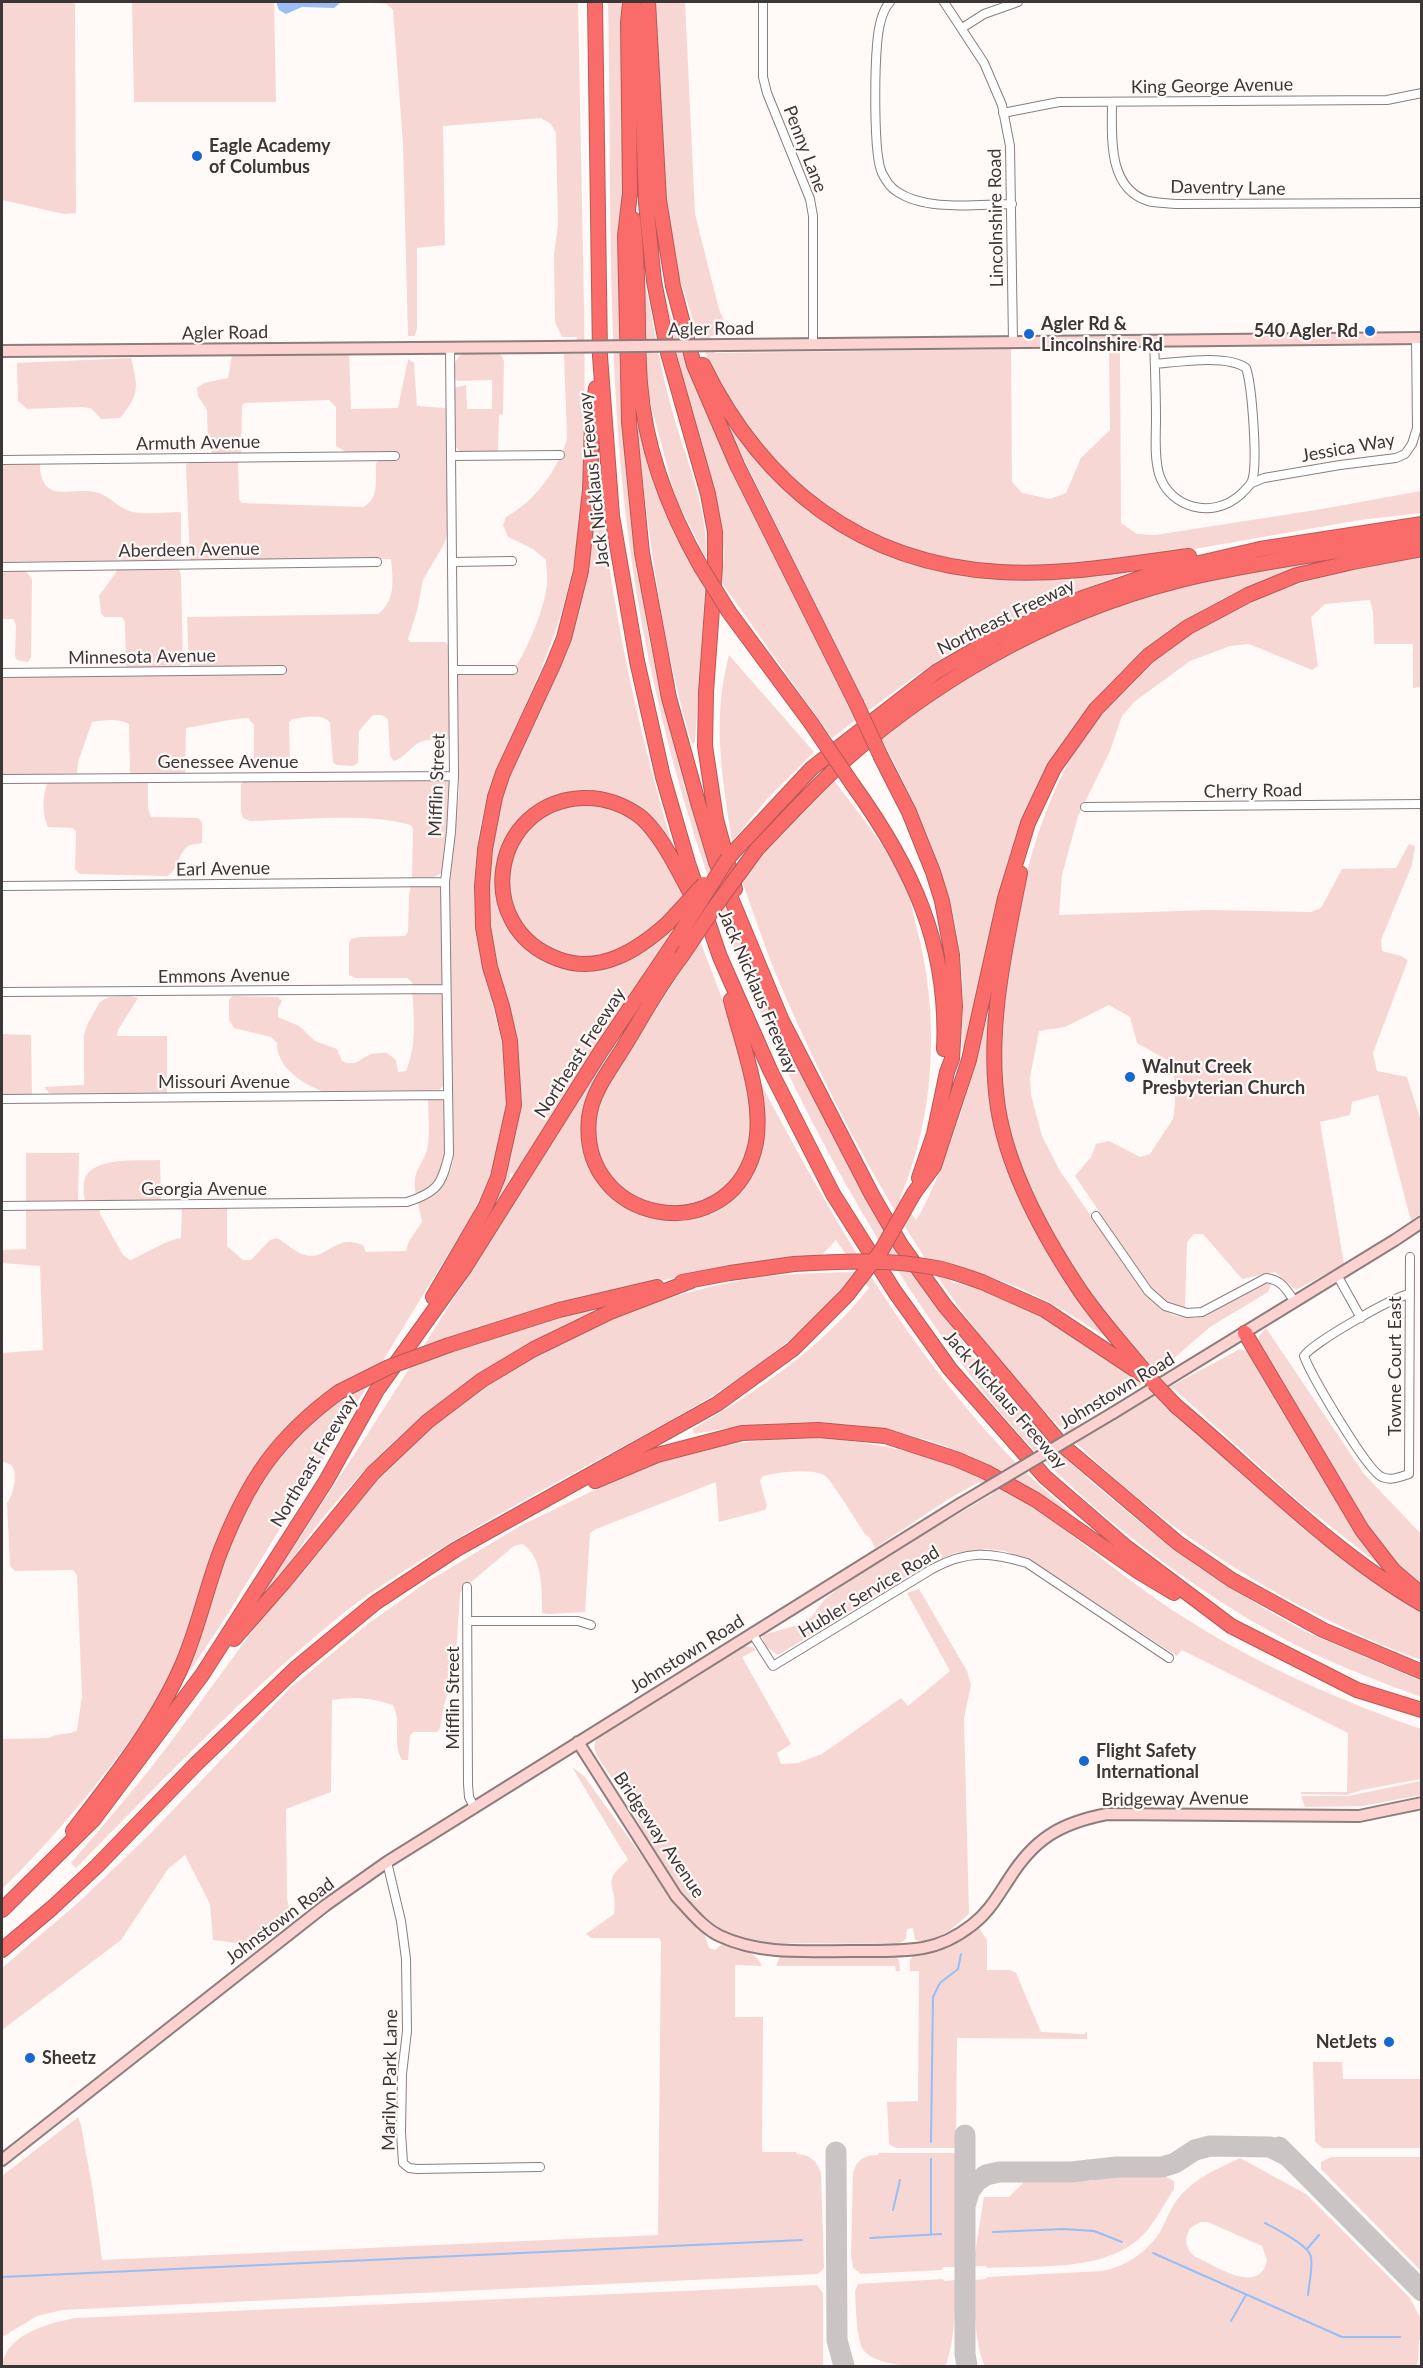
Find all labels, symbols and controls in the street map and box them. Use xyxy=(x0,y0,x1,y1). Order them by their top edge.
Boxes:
street label: King George Avenue xyxy=(1131,74,1293,98)
street label: Penny Lane xyxy=(779,103,831,195)
place label: Eagle Academy of Columbus xyxy=(209,135,331,178)
street label: Lincolnshire Road xyxy=(984,148,1008,288)
marker: Eagle Academy of Columbus xyxy=(190,149,204,163)
street label: Daventry Lane xyxy=(1170,176,1286,200)
place label: Agler Rd & Lincolnshire Rd xyxy=(1041,313,1163,356)
street label: Agler Road xyxy=(668,317,754,341)
place label: 540 Agler Rd xyxy=(1254,320,1358,342)
street label: Agler Road xyxy=(182,321,268,345)
marker: 540 Agler Rd xyxy=(1363,324,1377,338)
marker: Agler Rd & Lincolnshire Rd xyxy=(1022,327,1036,341)
street label: Jack Nicklaus Freeway xyxy=(574,391,614,569)
street label: Jessica Way xyxy=(1300,429,1396,467)
street label: Armuth Avenue xyxy=(136,431,260,455)
street label: Aberdeen Avenue xyxy=(118,538,260,562)
street label: Northeast Freeway xyxy=(934,574,1078,660)
street label: Minnesota Avenue xyxy=(68,645,216,669)
street label: Mifflin Street xyxy=(424,733,450,837)
street label: Genessee Avenue xyxy=(158,751,298,773)
street label: Cherry Road xyxy=(1204,779,1302,803)
street label: Earl Avenue xyxy=(176,857,270,881)
street label: Jack Nicklaus Freeway xyxy=(714,907,802,1077)
street label: Emmons Avenue xyxy=(158,964,290,988)
street label: Northeast Freeway xyxy=(530,984,630,1122)
place label: Walnut Creek Presbyterian Church xyxy=(1142,1056,1305,1098)
marker: Walnut Creek Presbyterian Church xyxy=(1123,1070,1137,1084)
street label: Missouri Avenue xyxy=(158,1071,290,1093)
street label: Georgia Avenue xyxy=(141,1178,267,1200)
street label: Towne Court East xyxy=(1384,1296,1406,1436)
street label: Jack Nicklaus Freeway xyxy=(939,1326,1071,1474)
street label: Johnstown Road xyxy=(1055,1348,1179,1434)
street label: Northeast Freeway xyxy=(266,1391,362,1531)
street label: Hubler Service Road xyxy=(795,1541,943,1643)
street label: Johnstown Road xyxy=(626,1610,748,1698)
street label: Mifflin Street xyxy=(442,1646,464,1750)
place label: Flight Safety International xyxy=(1096,1740,1199,1782)
marker: Flight Safety International xyxy=(1077,1754,1091,1768)
street label: Bridgeway Avenue xyxy=(609,1768,709,1902)
street label: Bridgeway Avenue xyxy=(1101,1787,1249,1811)
street label: Johnstown Road xyxy=(221,1873,339,1969)
street label: Marilyn Park Lane xyxy=(378,2009,402,2151)
place label: NetJets xyxy=(1316,2031,1377,2053)
marker: NetJets xyxy=(1382,2035,1396,2049)
place label: Sheetz xyxy=(42,2047,96,2069)
marker: Sheetz xyxy=(23,2051,37,2065)

